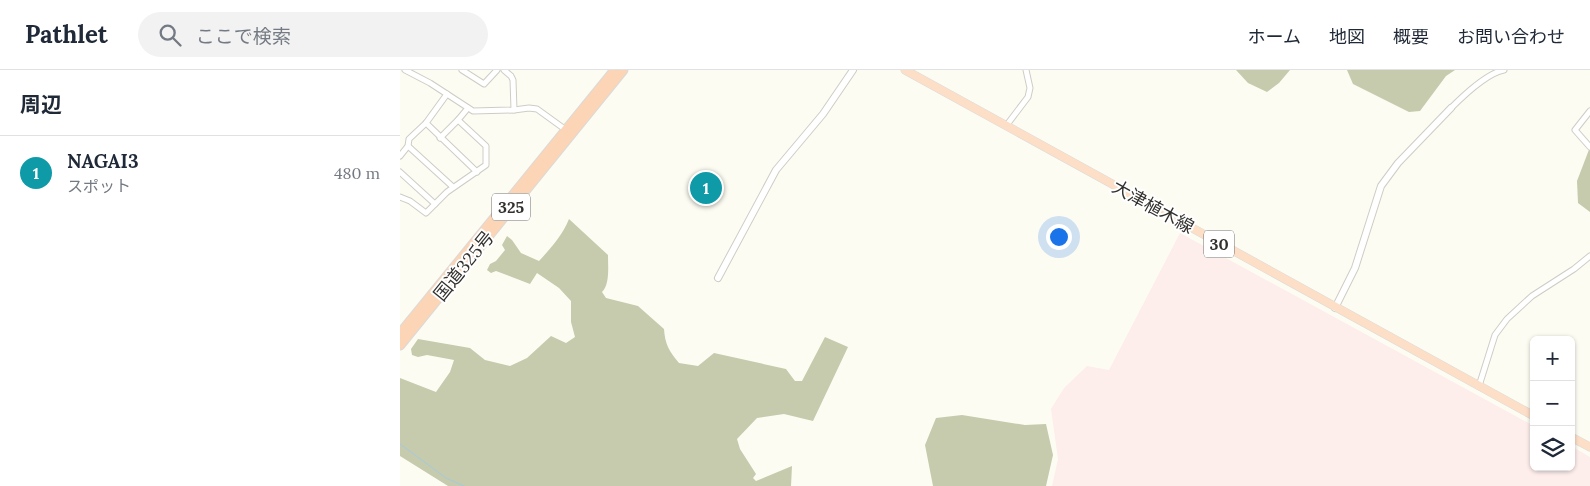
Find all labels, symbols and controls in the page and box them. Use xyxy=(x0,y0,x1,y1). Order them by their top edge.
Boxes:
search box xyxy=(138,12,488,57)
text: Pathlet xyxy=(25,19,108,50)
icon: search xyxy=(156,21,184,49)
text: ここで検索 xyxy=(196,24,291,48)
text: ホーム xyxy=(1248,25,1301,48)
text: 地図 xyxy=(1329,25,1365,48)
text: 概要 xyxy=(1393,25,1429,48)
text: お問い合わせ xyxy=(1457,25,1565,48)
text: 周辺 xyxy=(20,91,62,118)
text: NAGAI3 xyxy=(67,149,139,173)
text: 1 xyxy=(33,163,39,183)
text: 480 m xyxy=(334,163,380,183)
pin: 1 xyxy=(690,169,722,207)
street label: 大津植木線 xyxy=(1108,175,1198,238)
text: スポット xyxy=(67,176,131,196)
road number: 325 xyxy=(492,194,530,220)
your location xyxy=(1046,224,1072,250)
street label: 国道325号 xyxy=(428,226,499,305)
road number: 30 xyxy=(1204,230,1234,258)
map controls xyxy=(1530,336,1575,471)
button: + xyxy=(1530,336,1575,381)
button: − xyxy=(1530,381,1575,426)
button: layers xyxy=(1530,426,1575,471)

